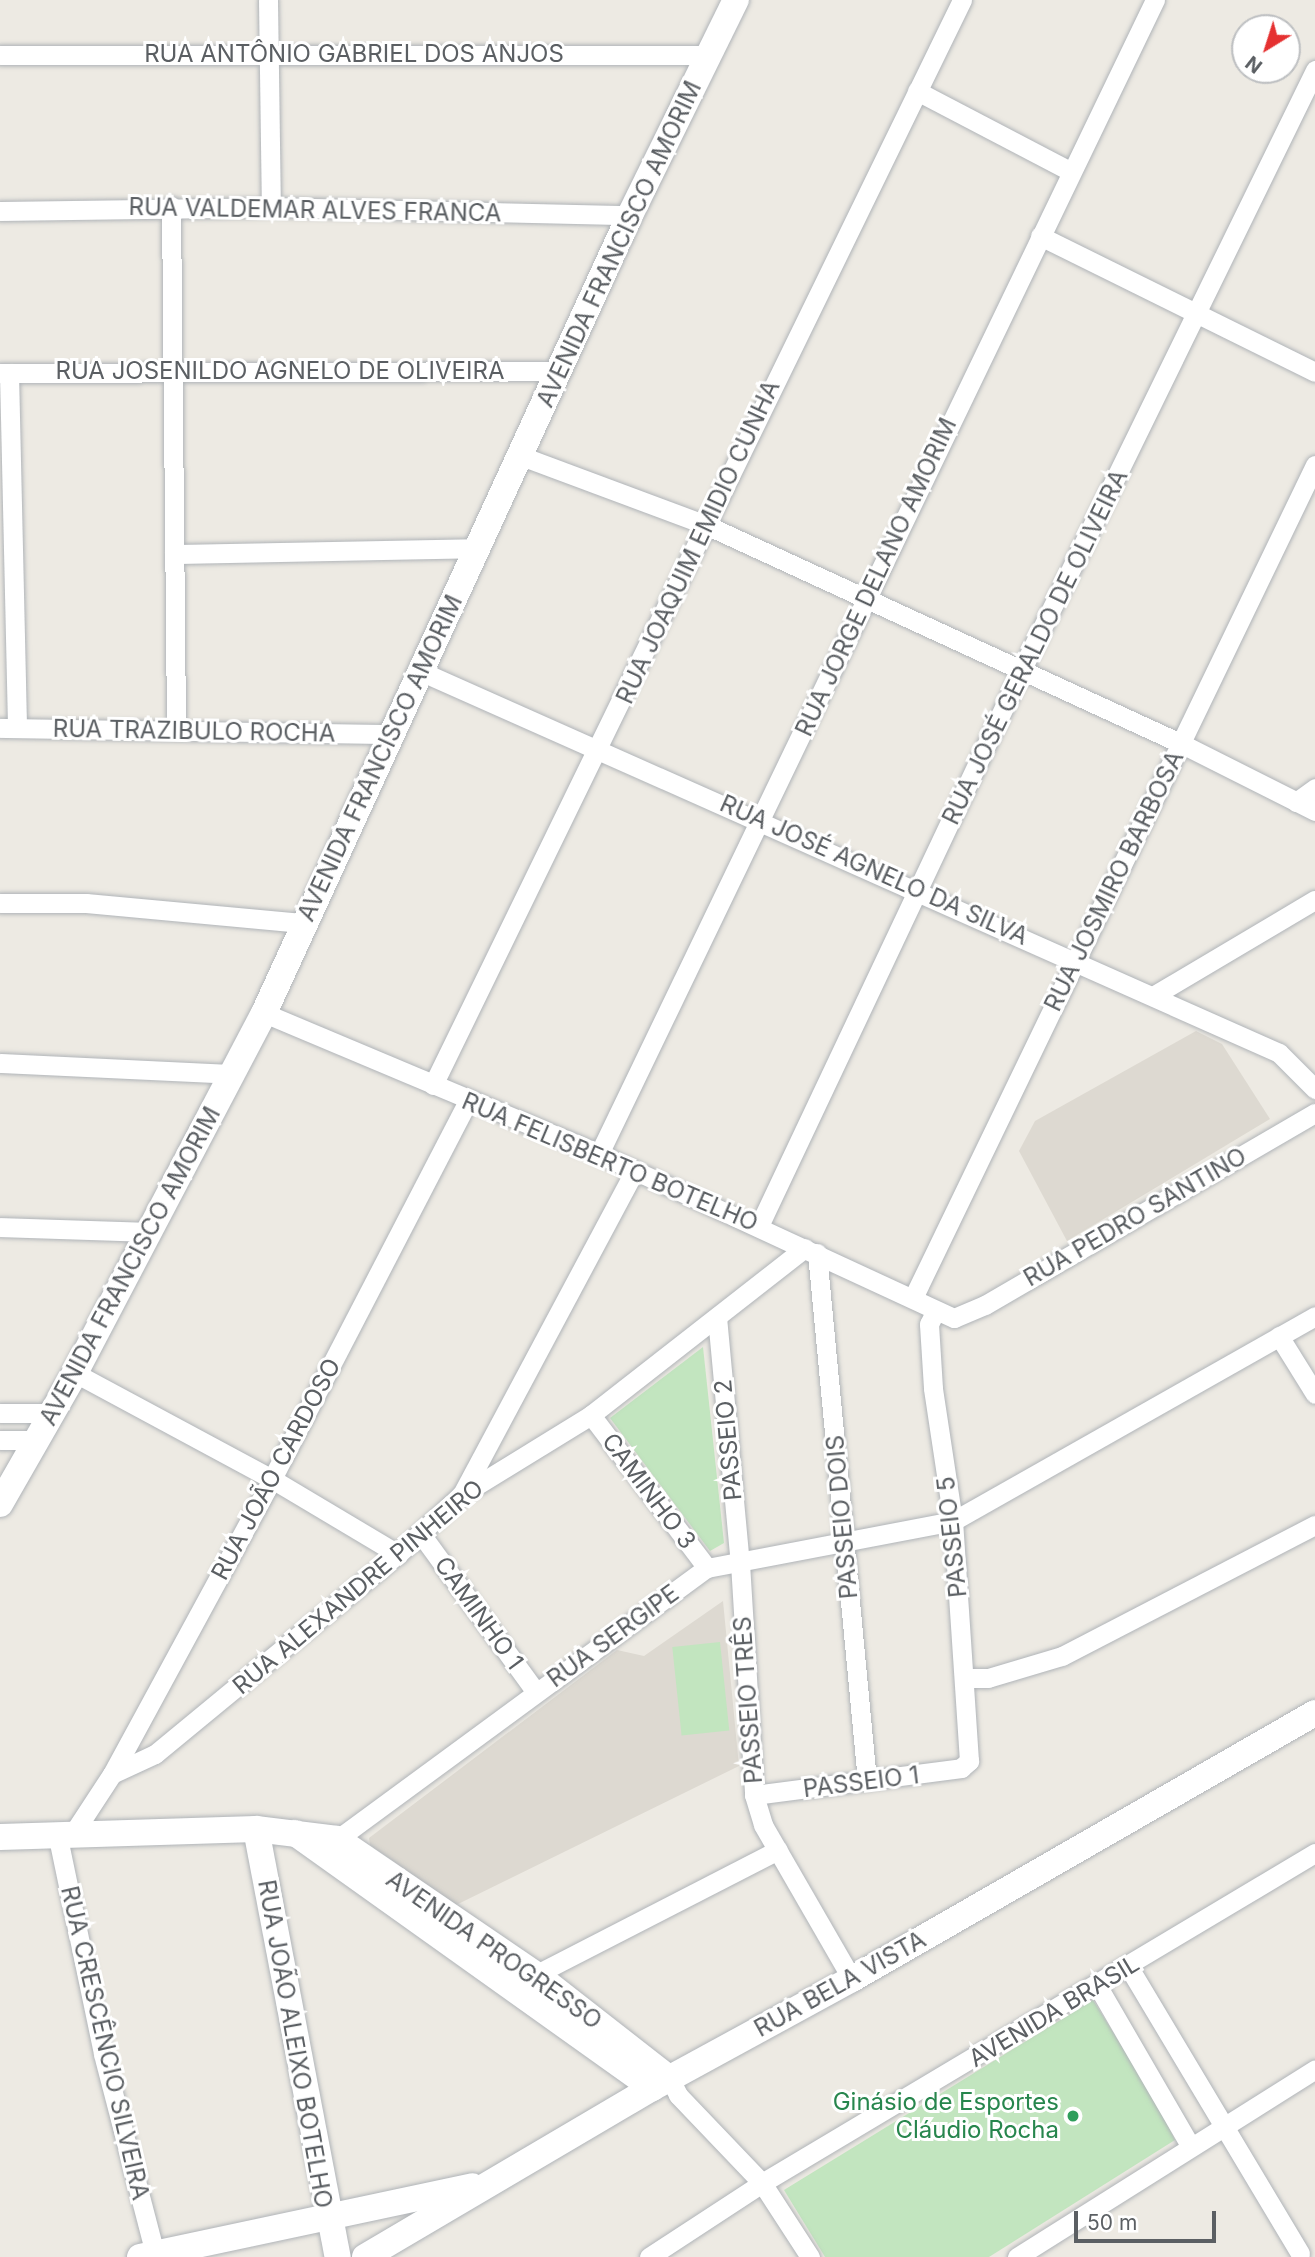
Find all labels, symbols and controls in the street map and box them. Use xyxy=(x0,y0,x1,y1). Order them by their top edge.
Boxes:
north arrow xyxy=(1231,14,1301,84)
street label: RUA ANTÔNIO GABRIEL DOS ANJOS xyxy=(144,40,564,68)
text: N xyxy=(1241,51,1267,78)
street label: AVENIDA FRANCISCO AMORIM xyxy=(531,76,707,412)
street label: RUA VALDEMAR ALVES FRANCA xyxy=(128,192,502,228)
street label: RUA JOSENILDO AGNELO DE OLIVEIRA xyxy=(56,357,504,385)
street label: RUA JOAQUIM EMIDIO CUNHA xyxy=(610,376,786,708)
street label: RUA JORGE DELANO AMORIM xyxy=(789,413,963,741)
street label: RUA JOSÉ GERALDO DE OLIVEIRA xyxy=(936,465,1134,829)
street label: AVENIDA FRANCISCO AMORIM xyxy=(292,590,468,926)
street label: RUA TRAZIBULO ROCHA xyxy=(53,714,335,748)
street label: RUA JOSMIRO BARBOSA xyxy=(1038,746,1190,1016)
street label: RUA JOSÉ AGNELO DA SILVA xyxy=(716,789,1032,951)
street label: RUA FELISBERTO BOTELHO xyxy=(458,1086,762,1238)
street label: AVENIDA FRANCISCO AMORIM xyxy=(34,1102,226,1430)
street label: RUA PEDRO SANTINO xyxy=(1019,1141,1251,1293)
street label: RUA JOÃO CARDOSO xyxy=(205,1353,347,1585)
street label: PASSEIO 2 xyxy=(708,1378,748,1502)
street label: CAMINHO 3 xyxy=(596,1427,702,1555)
street label: PASSEIO DOIS xyxy=(820,1434,864,1600)
street label: RUA ALEXANDRE PINHEIRO xyxy=(227,1474,489,1700)
street label: PASSEIO 5 xyxy=(931,1475,973,1599)
street label: CAMINHO 1 xyxy=(428,1551,530,1675)
street label: RUA SERGIPE xyxy=(542,1579,684,1693)
street label: PASSEIO TRÊS xyxy=(728,1615,768,1785)
street label: PASSEIO 1 xyxy=(801,1761,921,1803)
street label: AVENIDA PROGRESSO xyxy=(381,1865,607,2035)
street label: RUA JOÃO ALEIXO BOTELHO xyxy=(252,1878,338,2210)
street label: RUA CRESCÊNCIO SILVEIRA xyxy=(55,1883,155,2203)
street label: RUA BELA VISTA xyxy=(749,1925,931,2043)
street label: AVENIDA BRASIL xyxy=(964,1949,1144,2073)
place label: Ginásio de Esportes Cláudio Rocha xyxy=(833,2088,1059,2144)
marker: Ginásio de Esportes Cláudio Rocha xyxy=(1065,2108,1081,2124)
scale bar xyxy=(1077,2198,1219,2242)
text: 50 m xyxy=(1087,2210,1137,2235)

